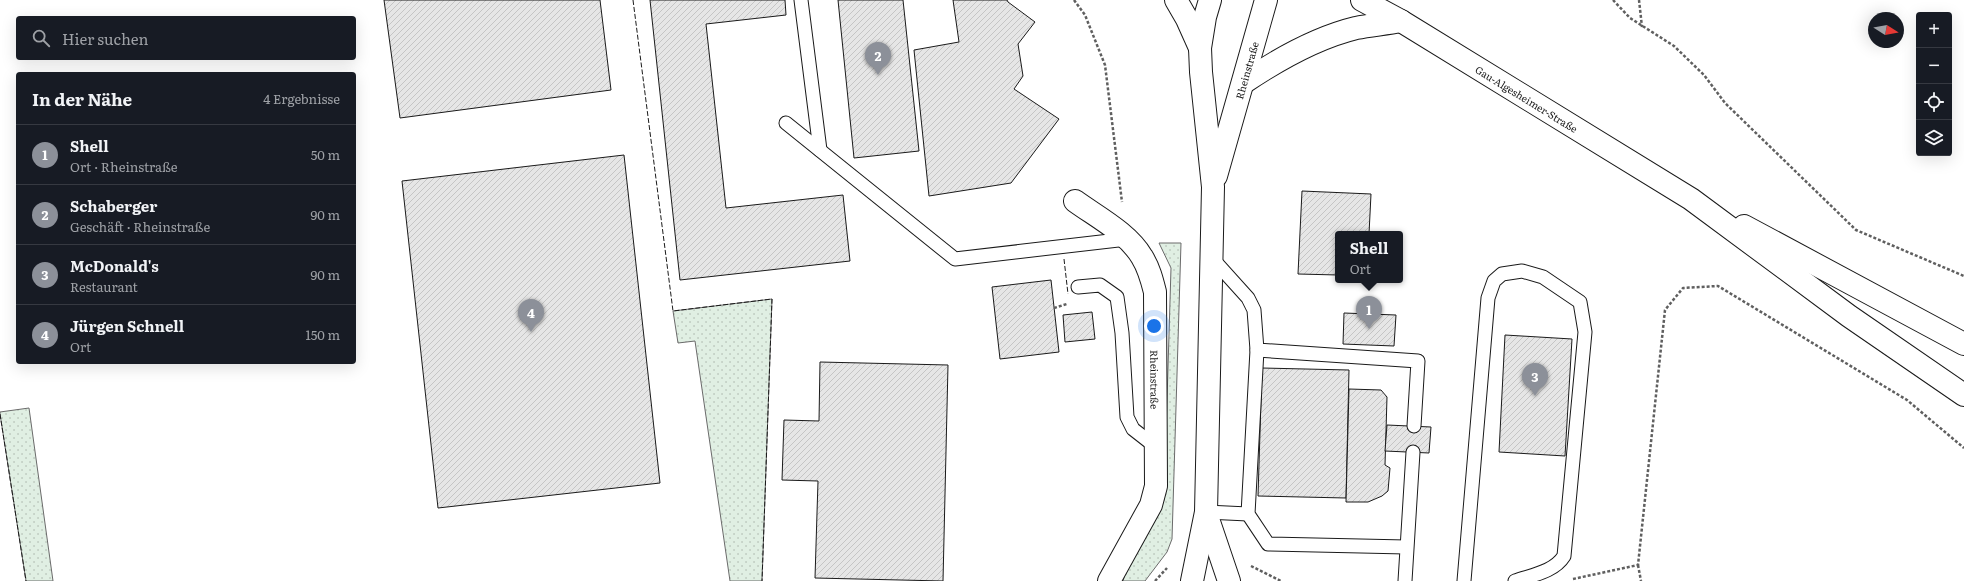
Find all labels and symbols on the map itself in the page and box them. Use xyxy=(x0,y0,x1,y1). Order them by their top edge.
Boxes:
north arrow xyxy=(1868,12,1904,48)
street label: Rheinstraße xyxy=(1231,40,1261,101)
pin: 2 xyxy=(865,42,891,75)
street label: Gau-Algesheimer-Straße xyxy=(1473,61,1581,135)
pin: 1 xyxy=(1356,296,1382,329)
pin: 4 xyxy=(518,299,544,332)
your location xyxy=(1144,316,1164,336)
street label: Rheinstraße xyxy=(1148,350,1163,409)
pin: 3 xyxy=(1522,363,1548,396)

